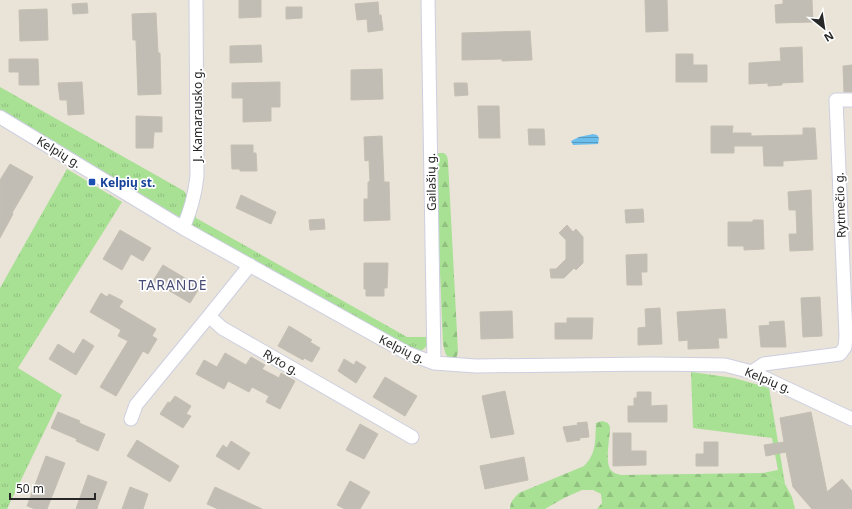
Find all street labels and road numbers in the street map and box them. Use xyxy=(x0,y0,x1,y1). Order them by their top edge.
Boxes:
street label: J. Kamarausko g. xyxy=(189,68,206,163)
street label: Kelpių g. xyxy=(34,132,84,172)
street label: Gailašių g. xyxy=(422,153,440,211)
street label: Rytmečio g. xyxy=(830,172,850,238)
street label: Kelpių g. xyxy=(376,331,428,367)
street label: Ryto g. xyxy=(260,345,302,379)
street label: Kelpių g. xyxy=(742,363,794,397)

